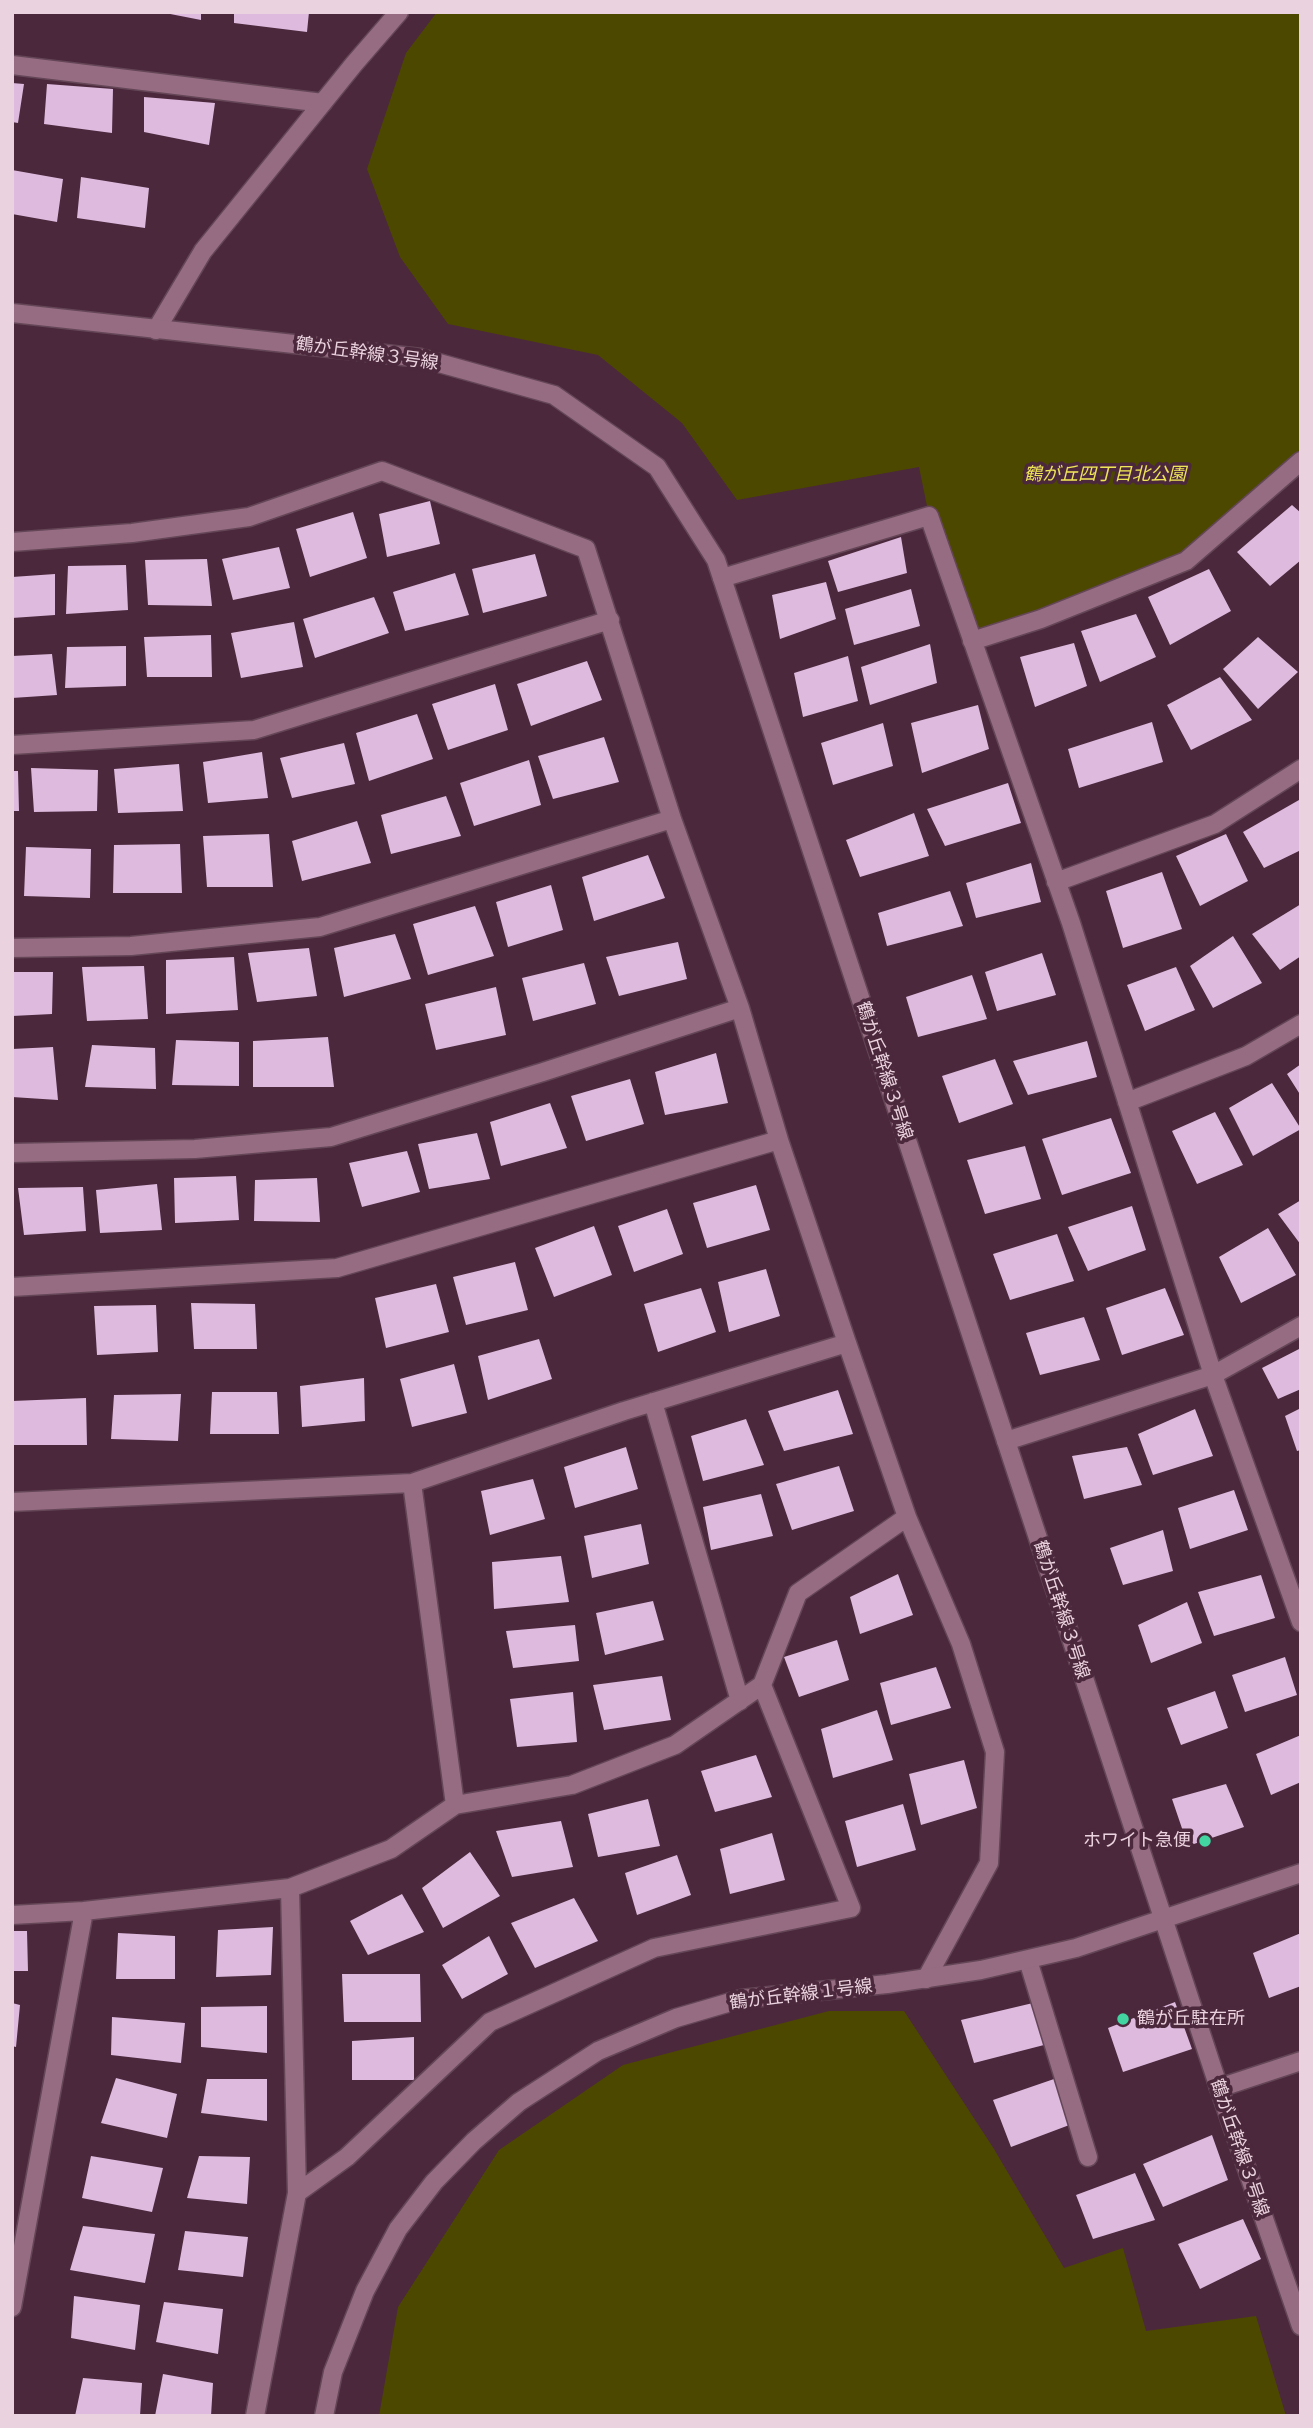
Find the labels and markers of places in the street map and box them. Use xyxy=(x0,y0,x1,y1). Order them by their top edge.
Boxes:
place label: ホワイト急便 xyxy=(1083,1830,1191,1852)
marker: ホワイト急便 xyxy=(1197,1833,1213,1849)
place label: 鶴が丘駐在所 xyxy=(1137,2008,1245,2030)
marker: 鶴が丘駐在所 xyxy=(1115,2011,1131,2027)

